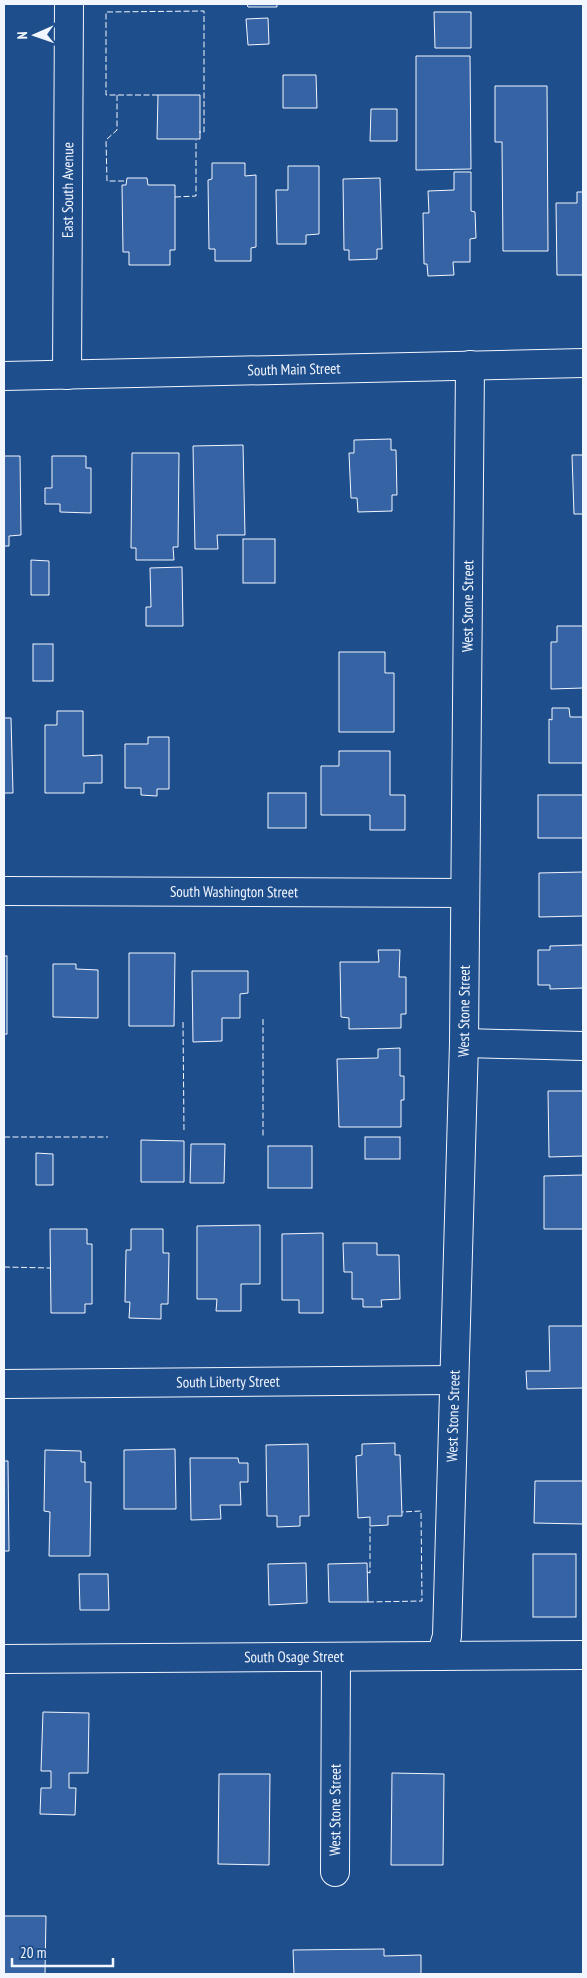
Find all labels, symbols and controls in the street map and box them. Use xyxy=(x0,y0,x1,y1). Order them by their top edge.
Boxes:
north arrow xyxy=(10,10,60,60)
text: N xyxy=(13,31,31,40)
street label: East South Avenue xyxy=(58,142,77,238)
street label: South Main Street xyxy=(247,358,341,380)
street label: West Stone Street xyxy=(457,560,477,652)
street label: South Washington Street xyxy=(170,882,298,901)
street label: West Stone Street xyxy=(454,965,474,1057)
street label: West Stone Street xyxy=(442,1370,464,1462)
street label: South Liberty Street xyxy=(176,1372,280,1391)
street label: South Osage Street xyxy=(244,1647,344,1666)
street label: West Stone Street xyxy=(325,1764,345,1856)
scale bar xyxy=(12,1936,114,1968)
text: 20 m xyxy=(20,1943,46,1962)

